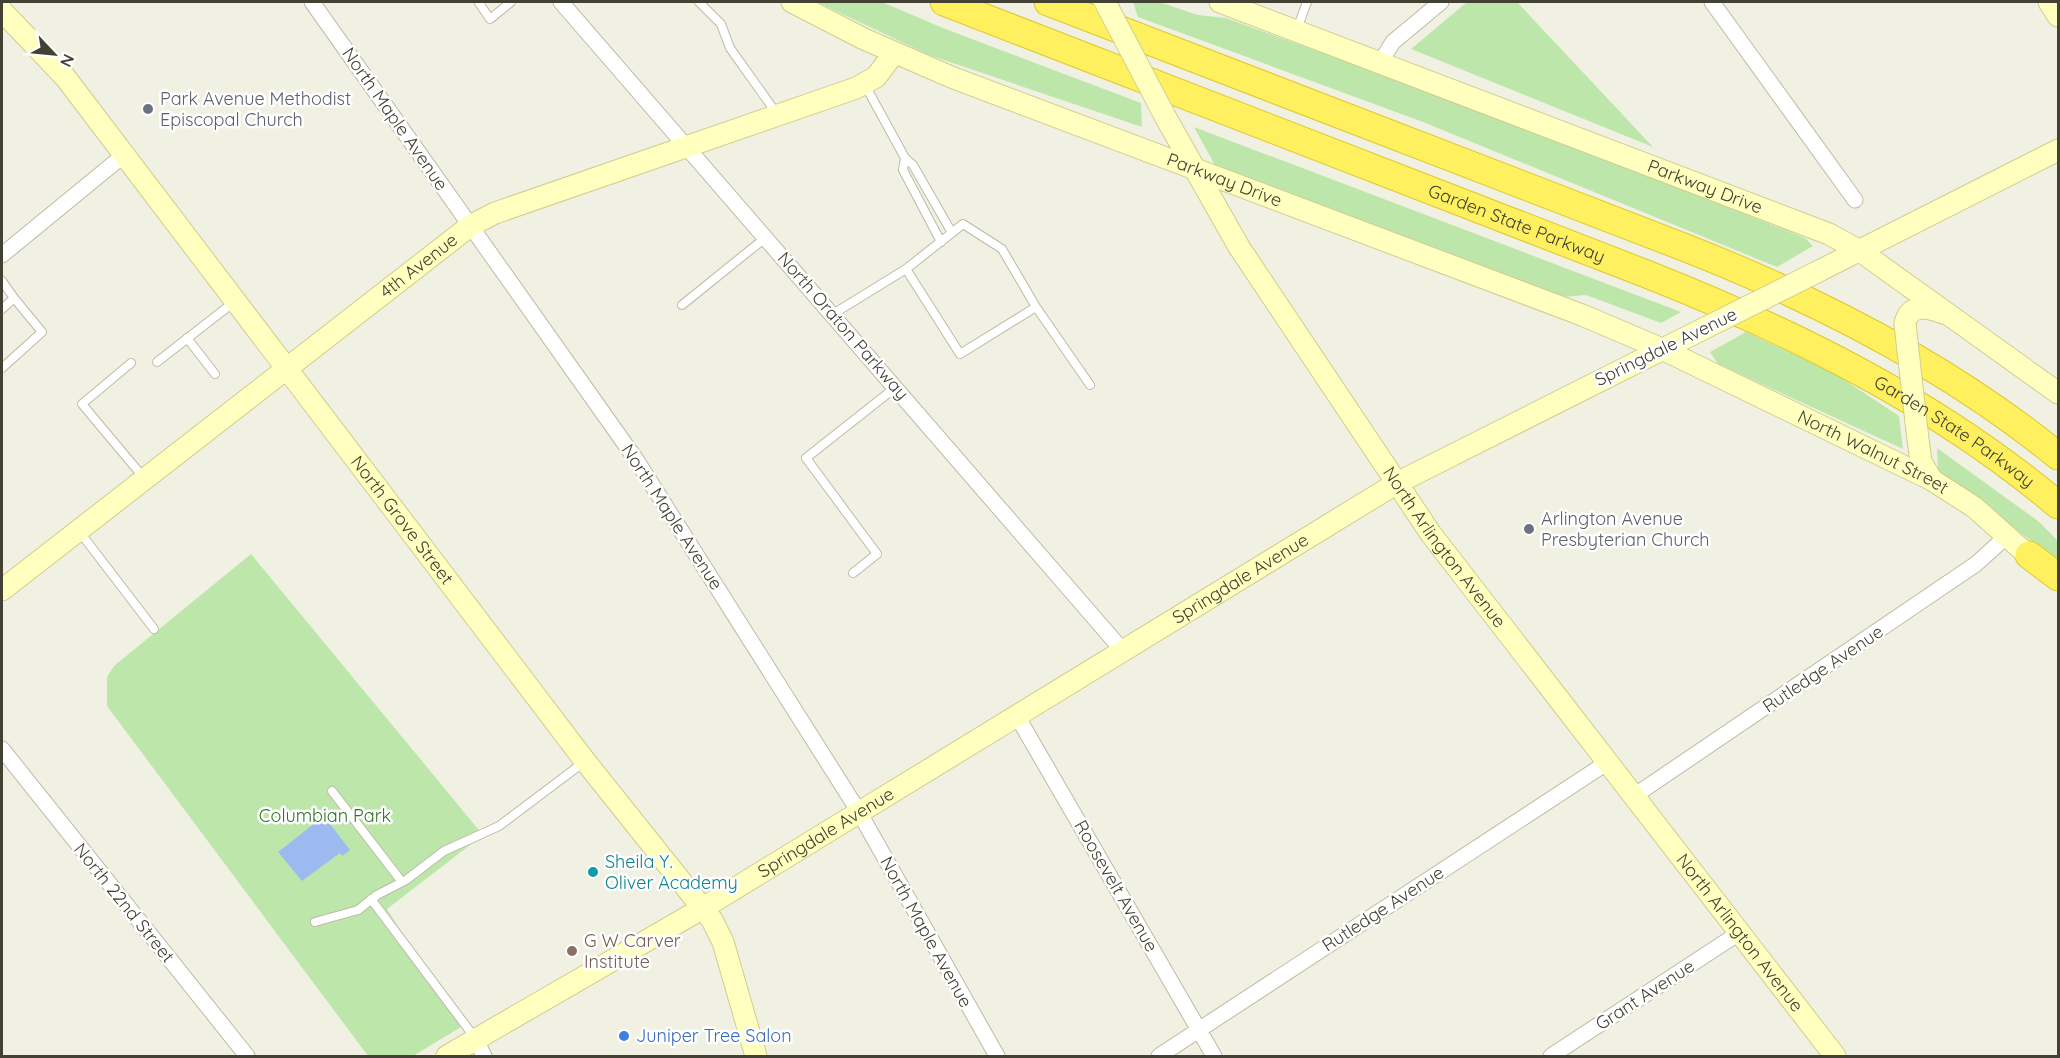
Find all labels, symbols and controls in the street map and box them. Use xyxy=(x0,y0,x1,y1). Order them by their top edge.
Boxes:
north arrow xyxy=(24,24,84,84)
street label: North Maple Avenue xyxy=(337,43,453,195)
text: N xyxy=(56,51,79,70)
place label: Park Avenue Methodist Episcopal Church xyxy=(160,87,351,131)
marker: Park Avenue Methodist Episcopal Church xyxy=(141,102,155,116)
street label: Parkway Drive xyxy=(1164,147,1285,212)
street label: Parkway Drive xyxy=(1644,154,1766,219)
street label: Garden State Parkway xyxy=(1425,179,1608,268)
street label: 4th Avenue xyxy=(375,228,462,303)
street label: North Oraton Parkway xyxy=(773,247,914,404)
street label: Springdale Avenue xyxy=(1591,302,1741,391)
street label: Garden State Parkway xyxy=(1870,370,2039,493)
street label: North Walnut Street xyxy=(1794,405,1953,499)
street label: North Maple Avenue xyxy=(617,439,728,594)
street label: North Grove Street xyxy=(346,451,459,589)
street label: North Arlington Avenue xyxy=(1378,462,1511,632)
place label: Arlington Avenue Presbyterian Church xyxy=(1541,507,1710,551)
marker: Arlington Avenue Presbyterian Church xyxy=(1522,522,1536,536)
street label: Springdale Avenue xyxy=(1168,528,1313,629)
street label: Rutledge Avenue xyxy=(1758,620,1888,717)
street label: Springdale Avenue xyxy=(753,782,898,883)
park label: Columbian Park xyxy=(259,804,391,827)
street label: Roosevelt Avenue xyxy=(1069,816,1164,956)
street label: North 22nd Street xyxy=(69,838,180,967)
street label: North Arlington Avenue xyxy=(1672,849,1809,1016)
place label: Sheila Y. Oliver Academy xyxy=(605,850,738,894)
street label: North Maple Avenue xyxy=(875,852,978,1011)
street label: Rutledge Avenue xyxy=(1317,861,1448,957)
marker: Sheila Y. Oliver Academy xyxy=(586,865,600,879)
place label: G W Carver Institute xyxy=(584,929,681,973)
marker: G W Carver Institute xyxy=(565,944,579,958)
street label: Grant Avenue xyxy=(1591,954,1698,1035)
place label: Juniper Tree Salon xyxy=(636,1024,792,1047)
marker: Juniper Tree Salon xyxy=(617,1029,631,1043)

